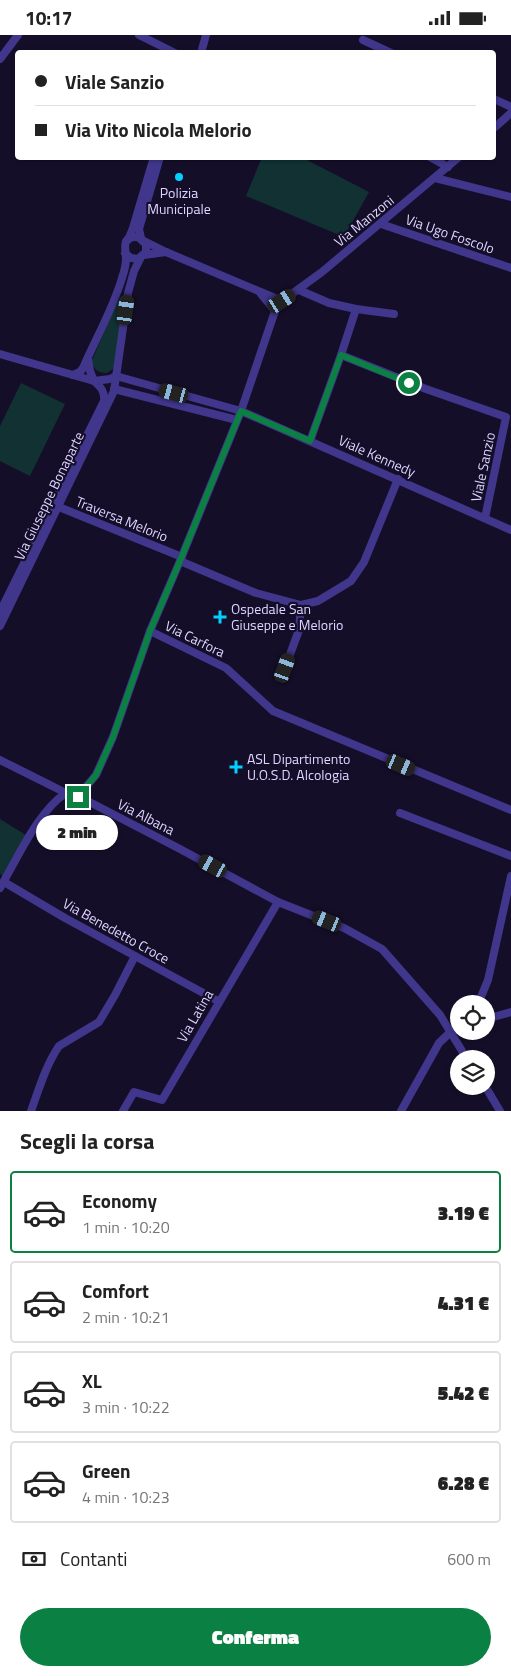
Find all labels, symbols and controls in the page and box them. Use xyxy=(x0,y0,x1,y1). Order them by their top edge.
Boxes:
text: 10:17 xyxy=(25,3,72,32)
text: Viale Sanzio xyxy=(65,67,164,96)
text: Via Vito Nicola Melorio xyxy=(65,115,252,144)
marker: Polizia Municipale xyxy=(173,171,185,183)
place label: Polizia Municipale xyxy=(147,182,211,219)
street label: Via Manzoni xyxy=(329,190,398,251)
street label: Via Ugo Foscolo xyxy=(403,208,497,259)
car xyxy=(265,287,298,315)
car xyxy=(116,294,135,326)
route start xyxy=(398,372,420,394)
car xyxy=(157,382,190,404)
street label: Via Giuseppe Bonaparte xyxy=(8,428,89,564)
street label: Viale Kennedy xyxy=(335,429,419,482)
street label: Viale Sanzio xyxy=(465,430,500,504)
street label: Traversa Melorio xyxy=(73,490,171,547)
place label: Ospedale San Giuseppe e Melorio xyxy=(231,598,343,635)
marker: Ospedale San Giuseppe e Melorio xyxy=(213,610,227,624)
street label: Via Carfora xyxy=(162,615,229,662)
car xyxy=(272,651,297,685)
place label: ASL Dipartimento U.O.S.D. Alcologia xyxy=(247,748,351,785)
car xyxy=(384,752,417,778)
marker: ASL Dipartimento U.O.S.D. Alcologia xyxy=(229,760,243,774)
route end xyxy=(67,786,89,808)
street label: Via Albana xyxy=(114,793,179,840)
callout: 2 min xyxy=(37,815,119,849)
text: 2 min xyxy=(57,820,97,844)
car xyxy=(196,852,229,880)
street label: Via Benedetto Croce xyxy=(59,893,173,969)
car xyxy=(310,908,343,934)
street label: Via Latina xyxy=(171,986,218,1046)
map controls xyxy=(450,995,495,1095)
button: locate xyxy=(450,995,495,1040)
button: layers xyxy=(450,1050,495,1095)
text: Scegli la corsa xyxy=(20,1124,154,1158)
text: Economy xyxy=(82,1186,157,1215)
icon: car xyxy=(22,1190,67,1235)
text: 3.19 € xyxy=(438,1198,489,1227)
text: 1 min · 10:20 xyxy=(82,1215,170,1239)
text: Comfort xyxy=(82,1276,149,1305)
icon: car xyxy=(22,1280,67,1325)
text: 4.31 € xyxy=(438,1288,489,1317)
text: 2 min · 10:21 xyxy=(82,1305,170,1329)
text: XL xyxy=(82,1366,102,1395)
icon: car xyxy=(22,1370,67,1415)
text: 5.42 € xyxy=(438,1378,489,1407)
text: 3 min · 10:22 xyxy=(82,1395,170,1419)
text: Green xyxy=(82,1456,131,1485)
icon: car xyxy=(22,1460,67,1505)
text: 6.28 € xyxy=(438,1468,489,1497)
text: 4 min · 10:23 xyxy=(82,1485,170,1509)
text: Contanti xyxy=(60,1544,128,1573)
icon: cash xyxy=(20,1545,48,1573)
text: 600 m xyxy=(447,1547,491,1571)
button: Conferma xyxy=(20,1608,491,1666)

